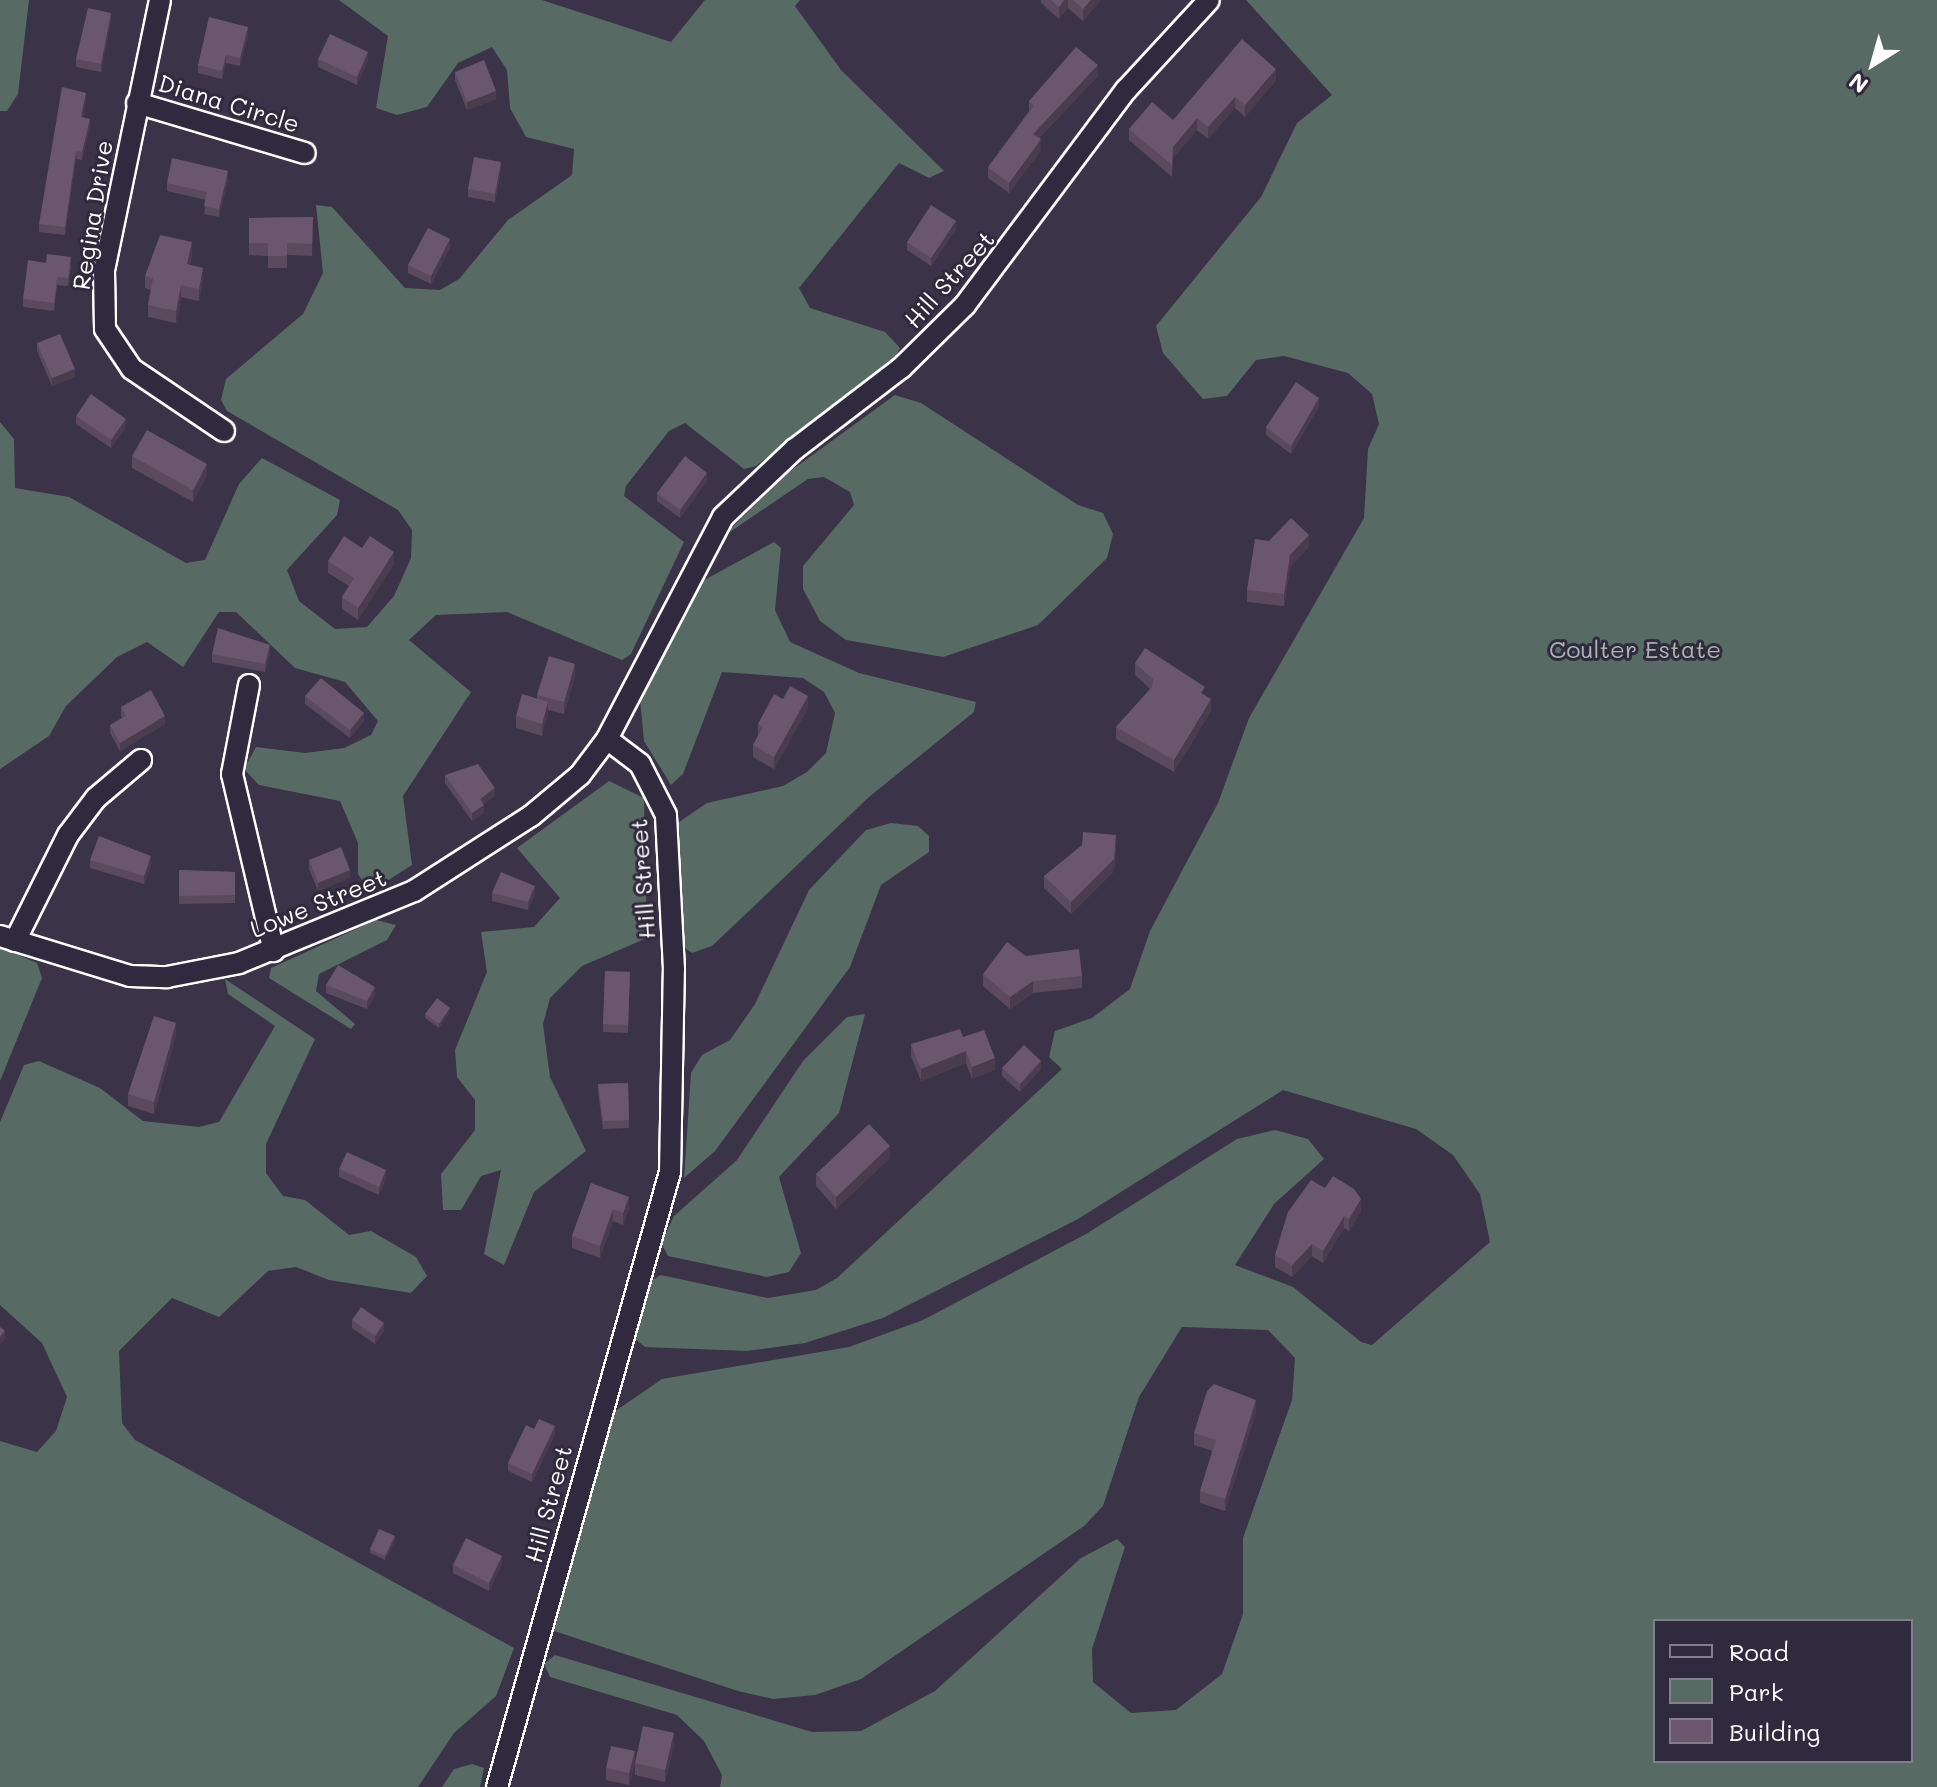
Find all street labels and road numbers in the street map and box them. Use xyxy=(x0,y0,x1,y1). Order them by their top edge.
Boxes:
street label: Diana Circle xyxy=(155,68,303,138)
street label: Regina Drive xyxy=(66,138,118,292)
street label: Hill Street xyxy=(898,225,1000,333)
street label: Hill Street xyxy=(623,818,661,940)
street label: Lowe Street xyxy=(246,863,390,943)
street label: Hill Street xyxy=(518,1442,578,1566)

